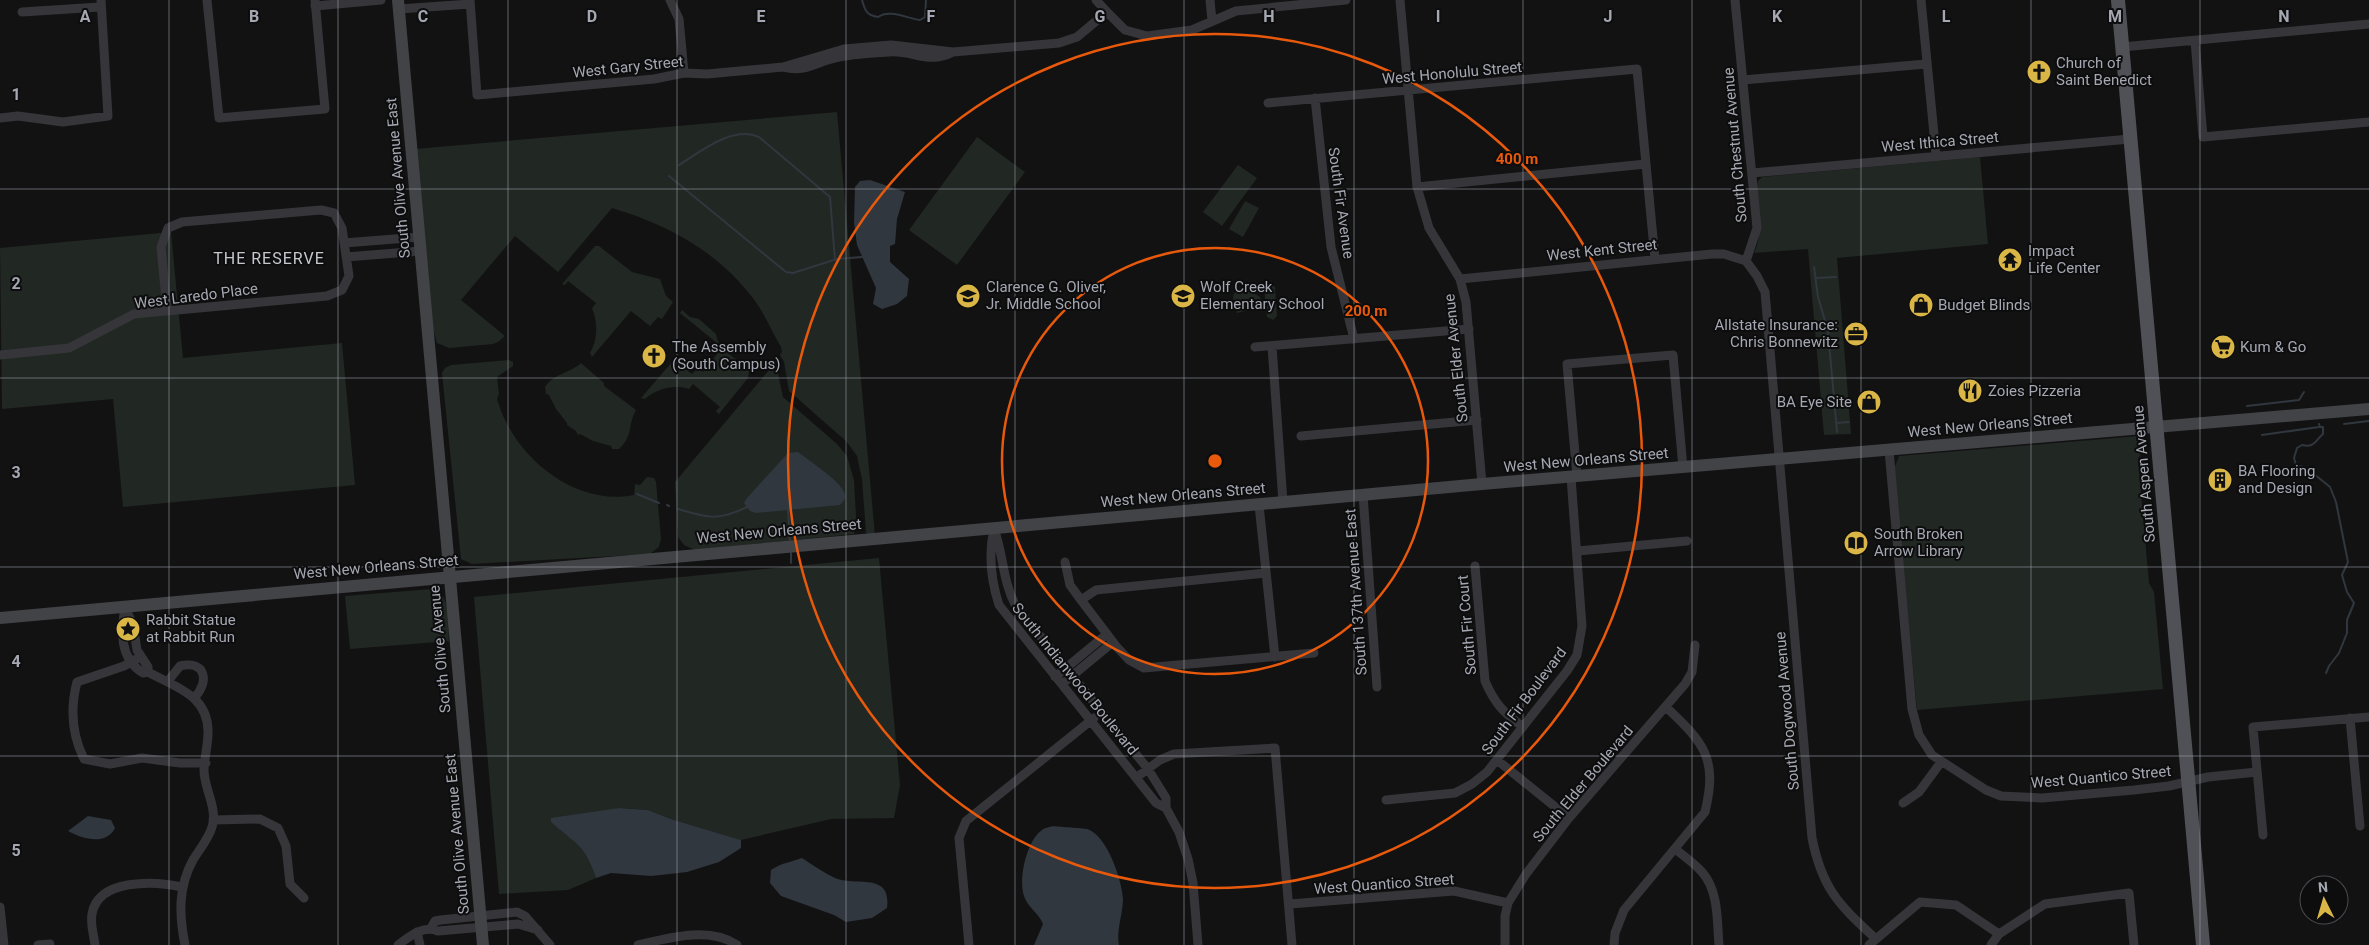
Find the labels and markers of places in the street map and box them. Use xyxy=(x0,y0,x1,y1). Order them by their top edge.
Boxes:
place label: Church of Saint Benedict xyxy=(2056,54,2152,89)
church icon: Church of Saint Benedict xyxy=(2026,59,2052,85)
place label: Impact Life Center xyxy=(2028,242,2100,277)
temple icon: Impact Life Center xyxy=(1997,247,2023,273)
place label: Clarence G. Oliver, Jr. Middle School xyxy=(986,278,1106,313)
place label: Wolf Creek Elementary School xyxy=(1200,278,1324,313)
school or university icon: Clarence G. Oliver, Jr. Middle School xyxy=(955,283,981,309)
school or university icon: Wolf Creek Elementary School xyxy=(1170,283,1196,309)
shop icon: Budget Blinds xyxy=(1908,292,1934,318)
place label: Budget Blinds xyxy=(1938,296,2030,314)
place label: Allstate Insurance: Chris Bonnewitz xyxy=(1714,316,1838,351)
office icon: Allstate Insurance: Chris Bonnewitz xyxy=(1843,321,1869,347)
supermarket icon: Kum & Go xyxy=(2210,334,2236,360)
place label: The Assembly (South Campus) xyxy=(672,338,781,373)
place label: Kum & Go xyxy=(2240,338,2306,356)
church icon: The Assembly (South Campus) xyxy=(641,343,667,369)
restaurant icon: Zoies Pizzeria xyxy=(1957,378,1983,404)
place label: Zoies Pizzeria xyxy=(1988,382,2081,400)
shop icon: BA Eye Site xyxy=(1856,389,1882,415)
place label: BA Eye Site xyxy=(1777,393,1852,411)
centre of rings xyxy=(1206,452,1224,470)
place label: BA Flooring and Design xyxy=(2238,462,2315,497)
building icon: BA Flooring and Design xyxy=(2207,467,2233,493)
place label: South Broken Arrow Library xyxy=(1874,525,1963,560)
library icon: South Broken Arrow Library xyxy=(1843,530,1869,556)
place label: Rabbit Statue at Rabbit Run xyxy=(146,611,236,646)
place icon: Rabbit Statue at Rabbit Run xyxy=(115,616,141,642)

